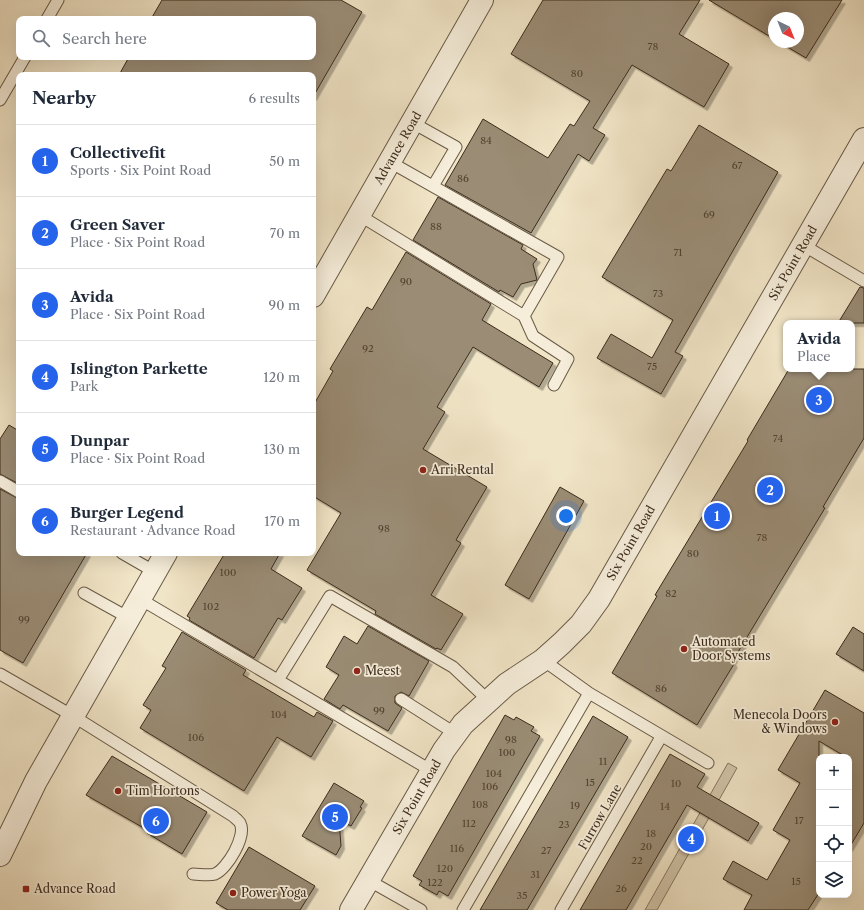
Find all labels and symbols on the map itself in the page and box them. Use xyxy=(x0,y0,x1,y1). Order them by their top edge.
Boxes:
north arrow xyxy=(768,12,804,48)
house number: 78 xyxy=(648,40,658,53)
house number: 80 xyxy=(571,67,583,80)
street label: Advance Road xyxy=(370,108,425,188)
house number: 84 xyxy=(480,134,492,147)
house number: 67 xyxy=(732,159,742,172)
house number: 86 xyxy=(457,172,469,185)
house number: 69 xyxy=(703,208,715,221)
house number: 88 xyxy=(430,220,442,233)
street label: Six Point Road xyxy=(765,222,820,303)
house number: 71 xyxy=(673,246,683,259)
house number: 90 xyxy=(400,275,412,288)
house number: 73 xyxy=(653,287,663,300)
house number: 92 xyxy=(362,342,374,355)
house number: 75 xyxy=(647,360,657,373)
pin: 3 xyxy=(806,385,832,415)
house number: 74 xyxy=(773,432,783,445)
place label: Arri Rental xyxy=(430,462,494,477)
marker: Arri Rental xyxy=(418,465,428,475)
pin: 2 xyxy=(757,475,783,505)
pin: 1 xyxy=(704,501,730,531)
street label: Six Point Road xyxy=(603,502,658,583)
your location xyxy=(556,506,576,526)
house number: 98 xyxy=(378,522,390,535)
house number: 78 xyxy=(757,531,767,544)
house number: 80 xyxy=(687,547,699,560)
house number: 100 xyxy=(220,566,236,579)
house number: 82 xyxy=(665,587,677,600)
house number: 102 xyxy=(203,600,219,613)
house number: 99 xyxy=(18,613,30,626)
place label: Automated Door Systems xyxy=(691,634,771,663)
marker: Automated Door Systems xyxy=(679,644,689,654)
place label: Meest xyxy=(365,663,400,678)
marker: Meest xyxy=(352,666,362,676)
house number: 86 xyxy=(655,682,667,695)
house number: 99 xyxy=(373,704,385,717)
place label: Menecola Doors & Windows xyxy=(733,707,827,736)
house number: 104 xyxy=(271,708,287,721)
marker: Menecola Doors & Windows xyxy=(830,717,840,727)
house number: 106 xyxy=(188,731,204,744)
house number: 98 xyxy=(505,733,517,746)
house number: 100 xyxy=(499,746,515,759)
house number: 11 xyxy=(599,755,608,768)
street label: Six Point Road xyxy=(389,756,444,837)
house number: 104 xyxy=(486,767,502,780)
house number: 15 xyxy=(585,776,595,789)
house number: 10 xyxy=(671,777,681,790)
house number: 106 xyxy=(482,780,498,793)
street label: Furrow Lane xyxy=(575,781,625,852)
place label: Tim Hortons xyxy=(126,783,200,798)
marker: Tim Hortons xyxy=(113,786,123,796)
house number: 108 xyxy=(472,798,488,811)
house number: 19 xyxy=(570,799,580,812)
house number: 14 xyxy=(660,800,670,813)
pin: 5 xyxy=(322,802,348,832)
pin: 6 xyxy=(143,806,169,836)
house number: 17 xyxy=(794,814,804,827)
house number: 112 xyxy=(462,817,476,830)
house number: 23 xyxy=(558,818,570,831)
pin: 4 xyxy=(678,824,704,854)
house number: 18 xyxy=(646,827,656,840)
house number: 20 xyxy=(640,840,652,853)
house number: 116 xyxy=(450,842,464,855)
house number: 27 xyxy=(541,844,551,857)
house number: 22 xyxy=(631,854,643,867)
house number: 120 xyxy=(437,862,453,875)
house number: 31 xyxy=(530,868,541,881)
house number: 15 xyxy=(791,875,801,888)
house number: 122 xyxy=(427,876,443,889)
place label: Advance Road xyxy=(33,881,116,896)
house number: 26 xyxy=(615,882,627,895)
marker: Advance Road xyxy=(21,884,31,894)
place label: Power Yoga xyxy=(241,885,307,900)
marker: Power Yoga xyxy=(228,888,238,898)
house number: 35 xyxy=(517,889,527,902)

